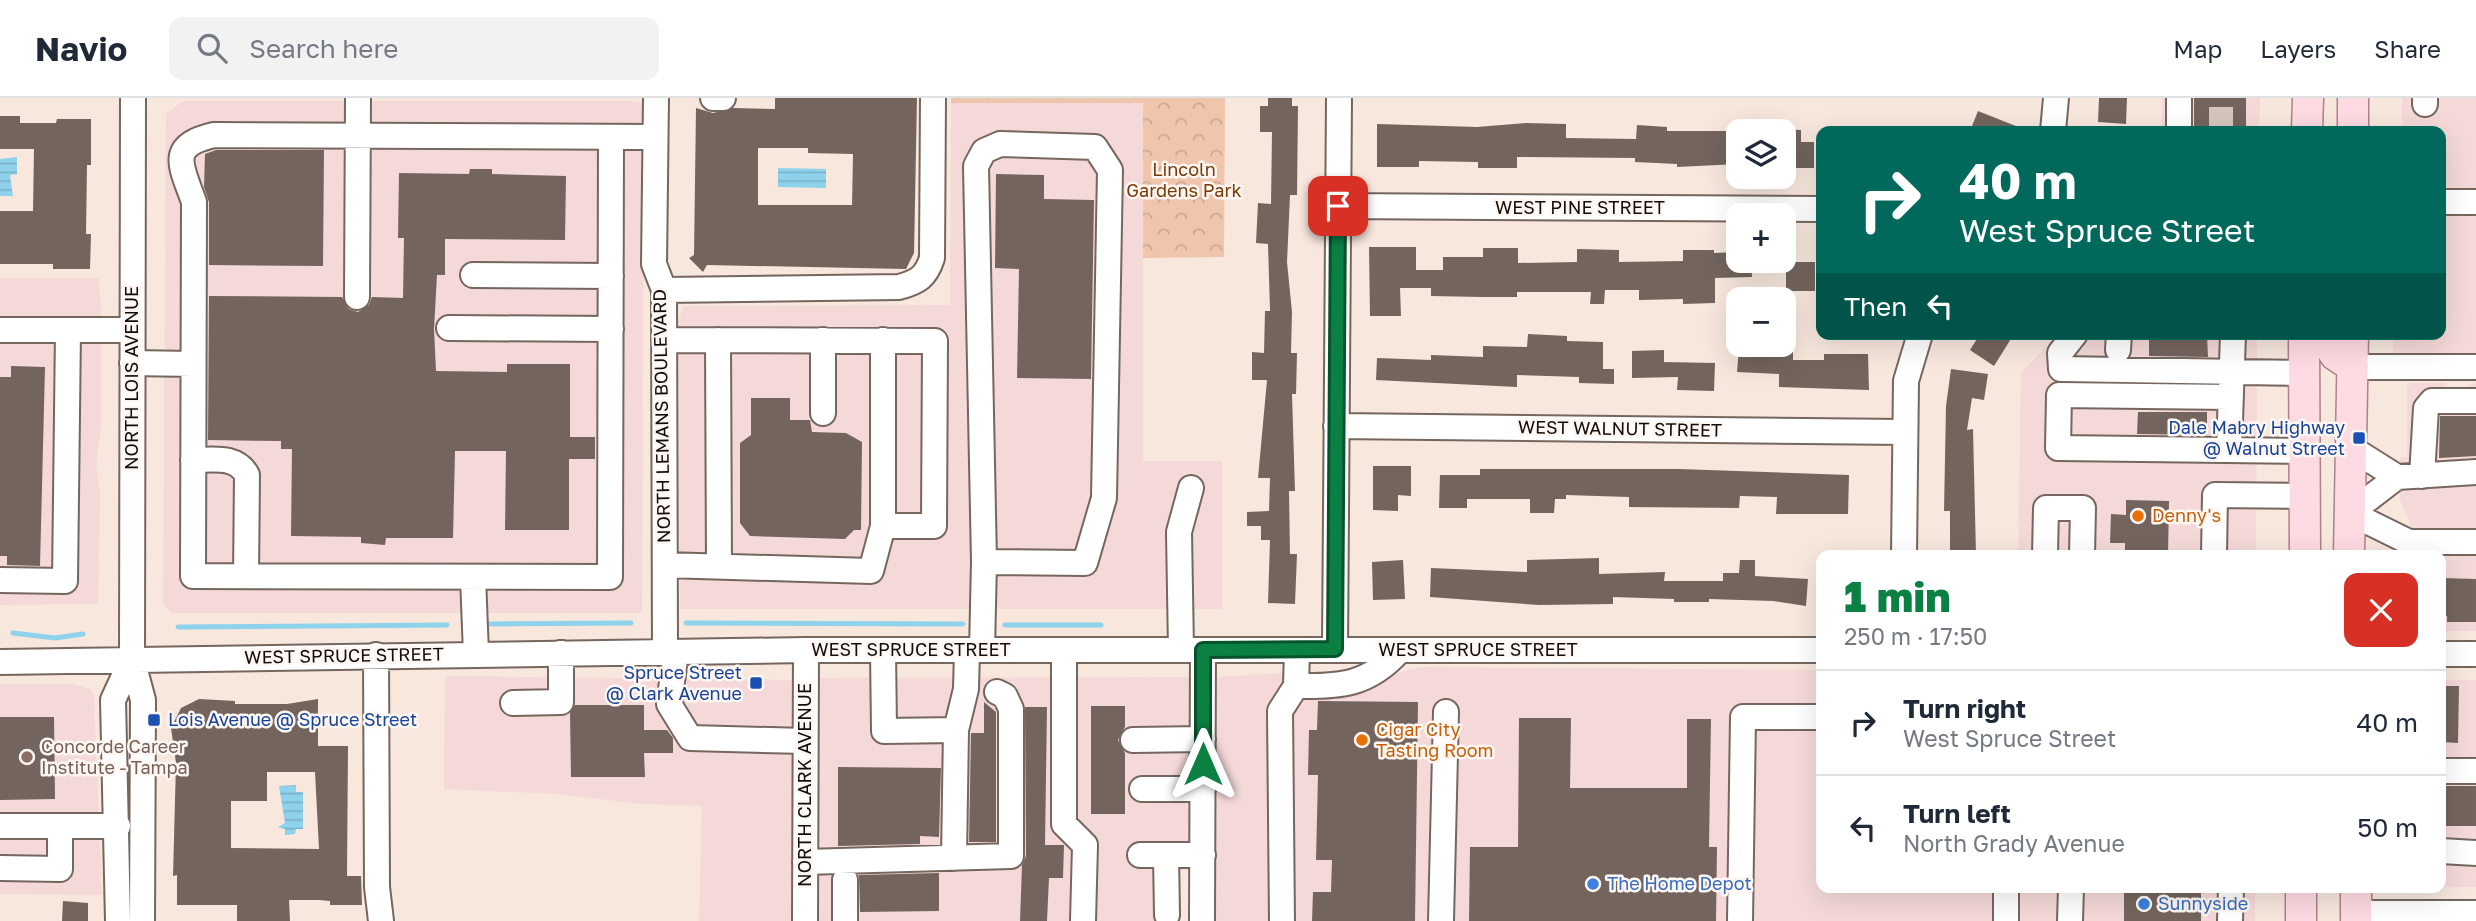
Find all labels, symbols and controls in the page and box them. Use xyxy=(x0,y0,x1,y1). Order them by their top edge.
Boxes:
search box xyxy=(169,17,659,80)
text: Navio xyxy=(35,29,127,68)
icon: search xyxy=(193,29,231,67)
text: Search here xyxy=(249,33,398,64)
text: Map xyxy=(2173,34,2222,63)
text: Layers xyxy=(2260,34,2336,63)
text: Share xyxy=(2374,34,2441,63)
map controls xyxy=(1726,119,1796,357)
button: layers xyxy=(1726,119,1796,189)
text: 40 m xyxy=(1959,151,2077,210)
icon: right xyxy=(1844,154,1935,245)
park label: Lincoln Gardens Park xyxy=(1126,158,1242,201)
pin xyxy=(1308,176,1368,236)
icon: arrive xyxy=(1319,187,1357,225)
street label: WEST PINE STREET xyxy=(1495,196,1665,218)
button: + xyxy=(1726,203,1796,273)
text: West Spruce Street xyxy=(1959,211,2255,249)
street label: NORTH LOIS AVENUE xyxy=(120,286,142,470)
button: − xyxy=(1726,287,1796,357)
icon: left xyxy=(1921,287,1959,325)
street label: NORTH LEMANS BOULEVARD xyxy=(648,289,674,543)
text: Then xyxy=(1844,291,1907,322)
street label: WEST WALNUT STREET xyxy=(1518,415,1722,441)
place label: Dale Mabry Highway @ Walnut Street xyxy=(2168,416,2345,459)
marker: Dale Mabry Highway @ Walnut Street xyxy=(2351,430,2367,446)
place label: Denny's xyxy=(2152,504,2221,526)
marker: Denny's xyxy=(2130,508,2146,524)
text: 1 min xyxy=(1844,571,1951,621)
button: close xyxy=(2344,573,2418,647)
text: 250 m · 17:50 xyxy=(1844,622,1987,650)
street label: WEST SPRUCE STREET xyxy=(811,638,1011,660)
street label: WEST SPRUCE STREET xyxy=(1378,638,1578,660)
street label: WEST SPRUCE STREET xyxy=(244,642,444,668)
place label: Spruce Street @ Clark Avenue xyxy=(606,661,742,704)
marker: Spruce Street @ Clark Avenue xyxy=(748,675,764,691)
street label: NORTH CLARK AVENUE xyxy=(793,683,815,887)
text: Turn right xyxy=(1903,693,2026,724)
icon: right xyxy=(1844,704,1882,742)
text: 40 m xyxy=(2357,707,2418,738)
place label: Lois Avenue @ Spruce Street xyxy=(168,708,417,730)
marker: Lois Avenue @ Spruce Street xyxy=(146,712,162,728)
place label: Cigar City Tasting Room xyxy=(1376,718,1494,761)
text: West Spruce Street xyxy=(1903,724,2116,752)
position arrow xyxy=(1166,727,1240,801)
marker: Cigar City Tasting Room xyxy=(1354,732,1370,748)
place label: Concorde Career Institute - Tampa xyxy=(41,735,188,778)
marker: Concorde Career Institute - Tampa xyxy=(19,749,35,765)
text: Turn left xyxy=(1903,798,2011,829)
icon: left xyxy=(1844,809,1882,847)
text: 50 m xyxy=(2357,812,2418,843)
text: North Grady Avenue xyxy=(1903,829,2125,857)
place label: The Home Depot xyxy=(1607,872,1752,894)
marker: The Home Depot xyxy=(1585,876,1601,892)
place label: Sunnyside xyxy=(2158,892,2248,914)
marker: Sunnyside xyxy=(2136,896,2152,912)

